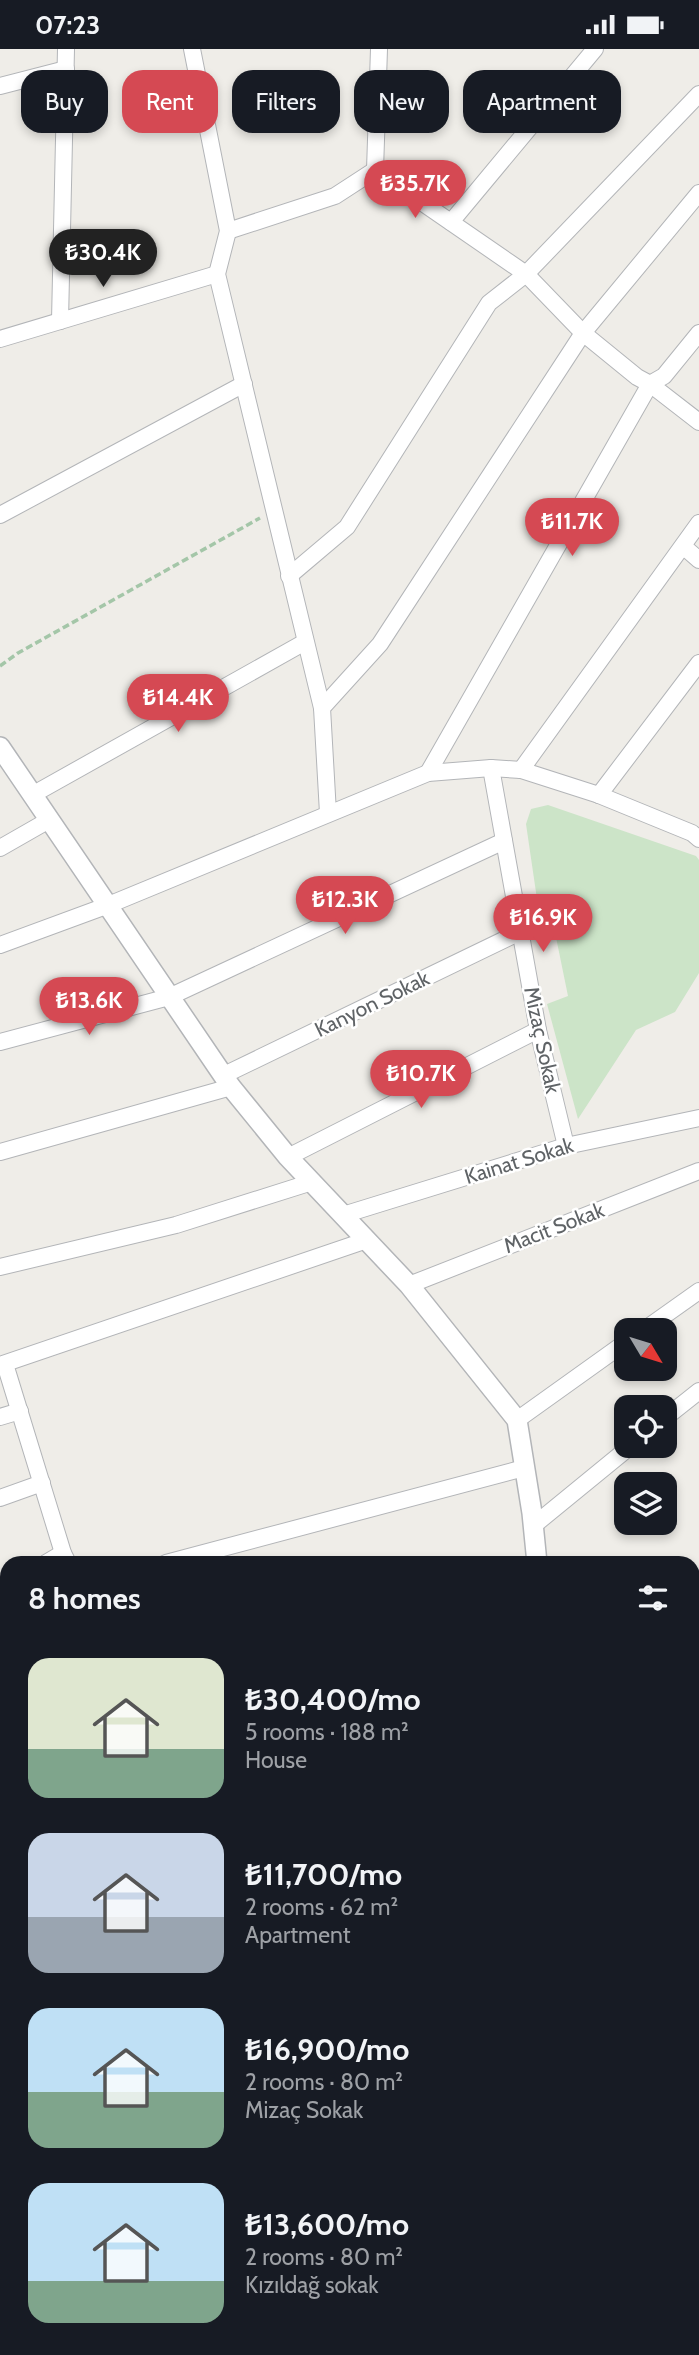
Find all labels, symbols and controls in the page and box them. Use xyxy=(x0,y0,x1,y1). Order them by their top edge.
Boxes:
text: 07:23 xyxy=(35,9,100,41)
chip: Buy xyxy=(21,70,108,133)
chip: Rent xyxy=(122,70,218,133)
chip: Filters xyxy=(232,70,340,133)
chip: New xyxy=(354,70,449,133)
chip: Apartment xyxy=(463,70,621,133)
pin: ₺35.7K xyxy=(358,160,472,220)
text: ₺35.7K xyxy=(380,169,450,197)
pin: ₺30.4K xyxy=(46,229,160,289)
text: ₺30.4K xyxy=(65,238,141,266)
pin: ₺11.7K xyxy=(515,498,629,558)
text: ₺11.7K xyxy=(541,507,603,535)
pin: ₺14.4K xyxy=(121,675,235,734)
text: ₺14.4K xyxy=(143,683,213,711)
pin: ₺12.3K xyxy=(288,877,402,936)
text: ₺12.3K xyxy=(312,885,378,913)
pin: ₺16.9K xyxy=(486,895,600,954)
text: ₺16.9K xyxy=(509,903,577,931)
street label: Kanyon Sokak xyxy=(310,965,434,1042)
pin: ₺13.6K xyxy=(32,977,146,1037)
street label: Mizaç Sokak xyxy=(519,984,566,1096)
text: ₺13.6K xyxy=(55,986,123,1014)
pin: ₺10.7K xyxy=(364,1051,478,1110)
text: ₺10.7K xyxy=(386,1059,456,1087)
street label: Kainat Sokak xyxy=(461,1132,577,1189)
street label: Macit Sokak xyxy=(500,1197,608,1258)
north arrow xyxy=(614,1318,677,1381)
map controls xyxy=(614,1318,677,1535)
button: locate xyxy=(614,1395,677,1458)
button: layers xyxy=(614,1472,677,1535)
icon: filters xyxy=(634,1579,672,1617)
text: 8 homes xyxy=(28,1580,141,1617)
text: ₺30,400/mo xyxy=(245,1681,421,1718)
icon: home xyxy=(84,1686,168,1770)
text: 5 rooms · 188 m² xyxy=(245,1718,409,1746)
text: House xyxy=(245,1746,307,1774)
text: ₺11,700/mo xyxy=(245,1856,402,1893)
icon: home xyxy=(84,1861,168,1945)
text: 2 rooms · 62 m² xyxy=(245,1893,398,1921)
text: Apartment xyxy=(245,1921,350,1949)
text: ₺16,900/mo xyxy=(245,2031,409,2068)
icon: home xyxy=(84,2036,168,2120)
text: 2 rooms · 80 m² xyxy=(245,2068,403,2096)
text: Mizaç Sokak xyxy=(245,2096,363,2124)
text: ₺13,600/mo xyxy=(245,2206,409,2243)
icon: home xyxy=(84,2211,168,2295)
text: 2 rooms · 80 m² xyxy=(245,2243,403,2271)
text: Kızıldağ sokak xyxy=(245,2271,379,2299)

